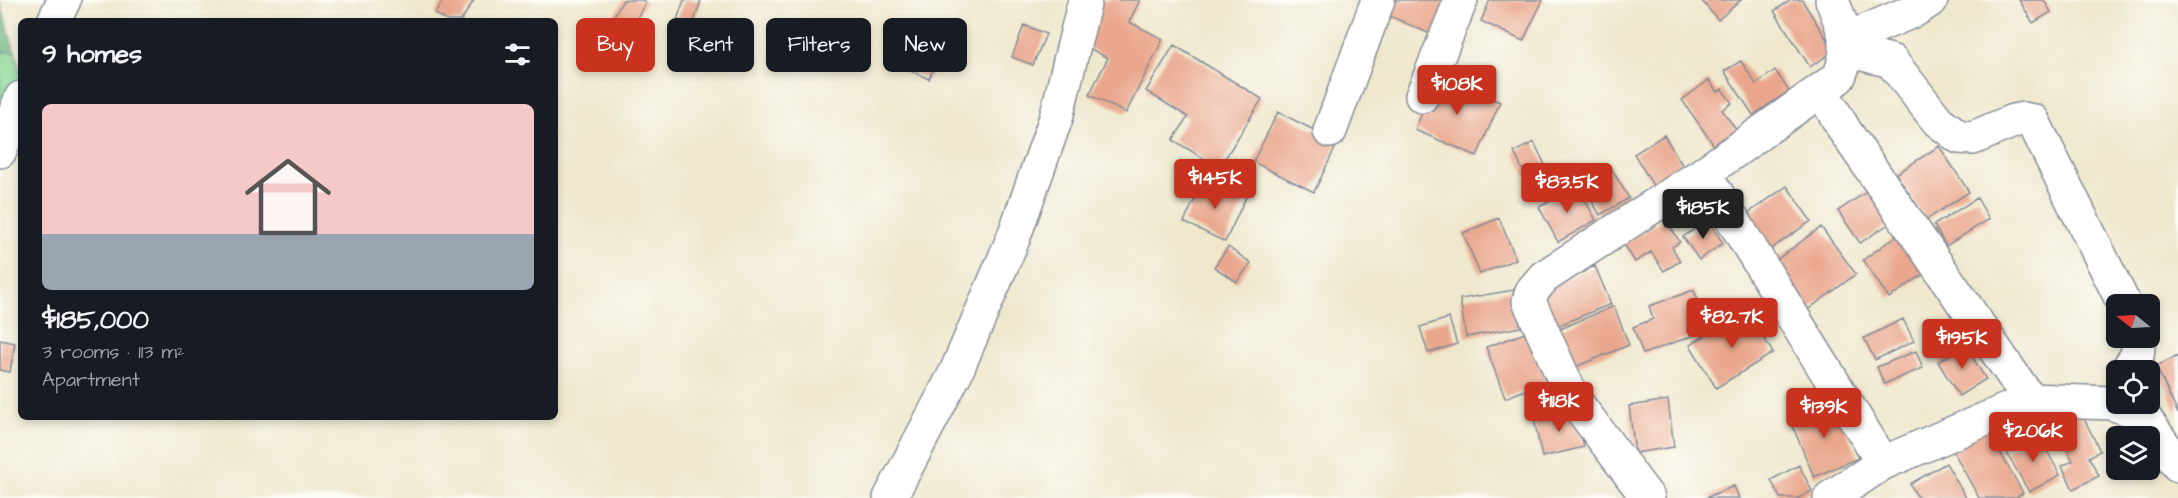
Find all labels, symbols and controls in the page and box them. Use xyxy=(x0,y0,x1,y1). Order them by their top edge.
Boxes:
chip: Buy xyxy=(576,18,655,72)
chip: Rent xyxy=(667,18,754,72)
chip: Filters xyxy=(766,18,871,72)
chip: New xyxy=(883,18,967,72)
text: 9 homes xyxy=(42,36,142,72)
icon: filters xyxy=(501,38,534,71)
pin: $108K xyxy=(1415,65,1499,116)
text: $108K xyxy=(1431,70,1483,98)
icon: home xyxy=(234,143,342,251)
pin: $145K xyxy=(1173,159,1257,210)
pin: $83.5K xyxy=(1518,163,1616,214)
text: $145K xyxy=(1188,164,1242,192)
text: $83.5K xyxy=(1535,168,1599,196)
pin: $185K xyxy=(1661,189,1745,240)
text: $185K xyxy=(1677,194,1729,222)
north arrow xyxy=(2106,294,2160,348)
map controls xyxy=(2106,294,2160,480)
pin: $82.7K xyxy=(1683,298,1781,349)
text: $185,000 xyxy=(42,302,149,338)
text: $82.7K xyxy=(1701,303,1763,331)
pin: $195K xyxy=(1920,319,2004,370)
text: $195K xyxy=(1936,324,1988,352)
text: 3 rooms · 113 m² xyxy=(42,338,185,366)
button: locate xyxy=(2106,360,2160,414)
text: Apartment xyxy=(42,366,140,394)
pin: $118K xyxy=(1517,382,1601,433)
text: $118K xyxy=(1538,387,1580,415)
pin: $139K xyxy=(1782,388,1866,439)
text: $139K xyxy=(1800,393,1848,421)
pin: $206K xyxy=(1991,412,2075,463)
text: $206K xyxy=(2003,417,2063,445)
button: layers xyxy=(2106,426,2160,480)

